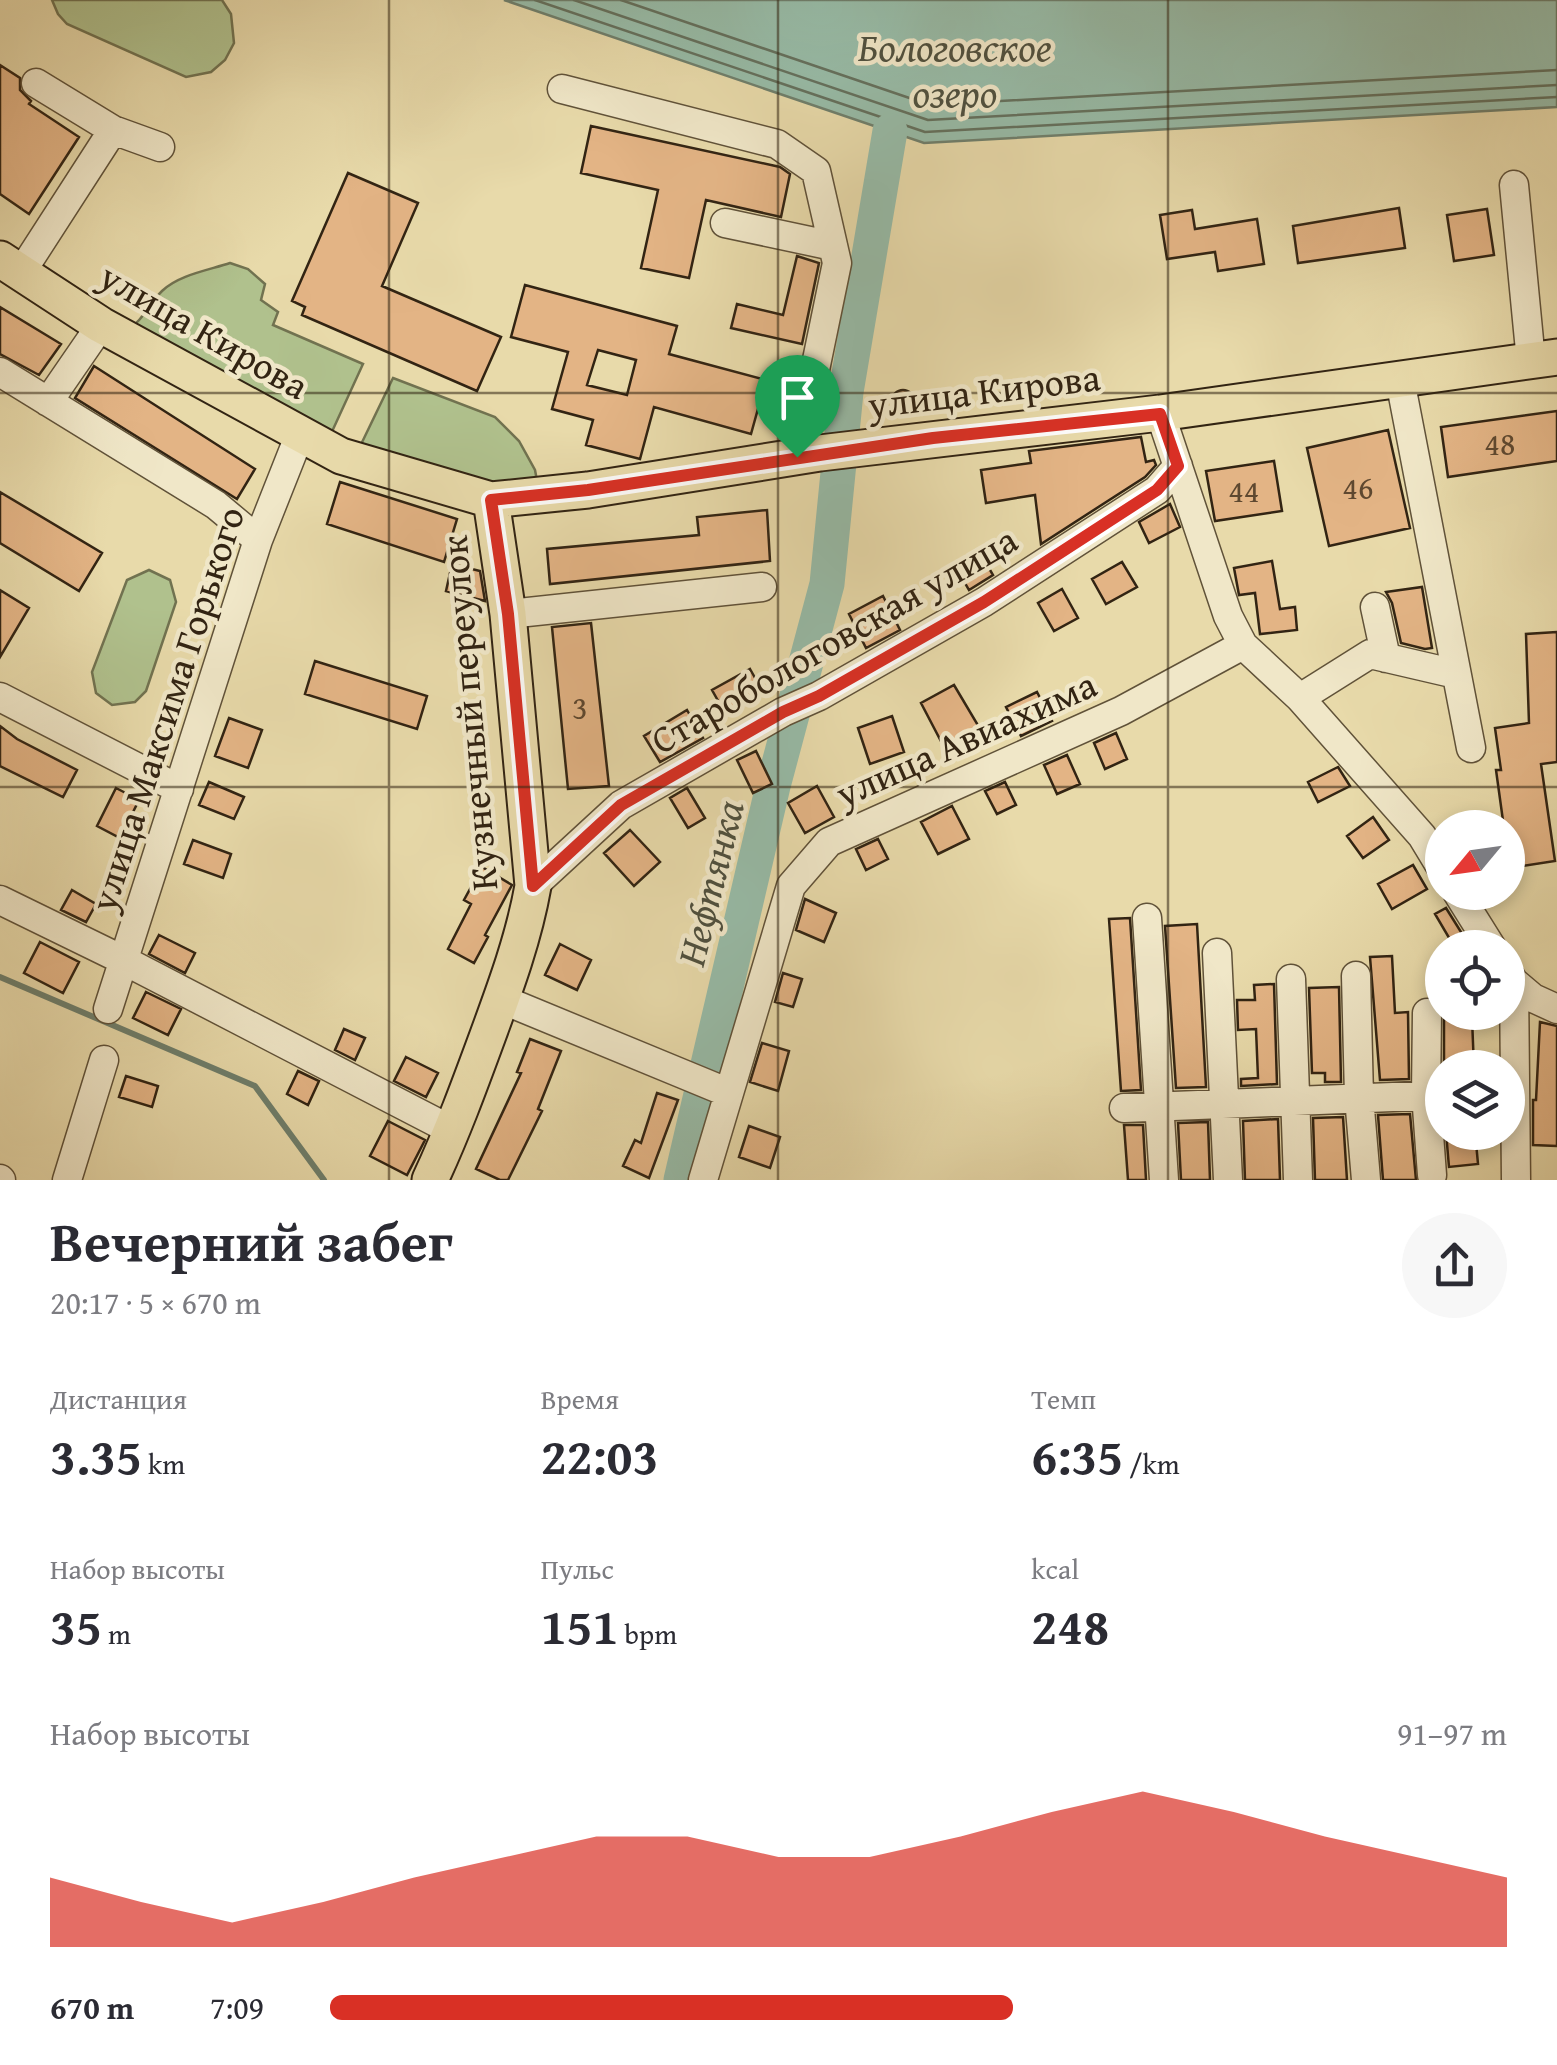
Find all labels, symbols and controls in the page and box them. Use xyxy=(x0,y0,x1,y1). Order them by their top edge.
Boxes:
water label: Бологовское озеро xyxy=(858,17,1052,122)
street label: улица Кирова xyxy=(89,247,320,413)
street label: улица Кирова xyxy=(864,348,1103,432)
pin xyxy=(755,355,840,458)
icon: arrive xyxy=(770,370,825,425)
house number: 48 xyxy=(1485,420,1515,467)
house number: 46 xyxy=(1343,464,1373,511)
house number: 44 xyxy=(1229,467,1259,514)
street label: улица Максима Горького xyxy=(74,499,258,919)
street label: Старобологовская улица xyxy=(640,511,1027,767)
street label: Кузнечный переулок xyxy=(425,533,511,893)
street label: улица Авиахима xyxy=(825,655,1105,821)
house number: 3 xyxy=(572,684,588,731)
water label: Нефтянка xyxy=(660,793,759,972)
north arrow xyxy=(1425,810,1525,910)
map controls xyxy=(1425,810,1525,1150)
button: locate xyxy=(1425,930,1525,1030)
button: layers xyxy=(1425,1050,1525,1150)
text: Вечерний забег xyxy=(50,1201,453,1281)
button: share xyxy=(1402,1213,1507,1318)
text: 20:17 · 5 × 670 m xyxy=(50,1279,261,1326)
text: Дистанция xyxy=(50,1378,187,1419)
text: Время xyxy=(541,1378,619,1419)
text: Темп xyxy=(1031,1378,1096,1419)
text: 3.35 xyxy=(50,1419,142,1492)
text: 22:03 xyxy=(541,1419,658,1492)
text: 6:35 xyxy=(1031,1419,1123,1492)
text: km xyxy=(142,1443,185,1484)
text: /km xyxy=(1123,1443,1180,1484)
text: Набор высоты xyxy=(50,1548,225,1589)
text: Пульс xyxy=(541,1548,614,1589)
text: kcal xyxy=(1031,1548,1079,1589)
text: 35 xyxy=(50,1589,102,1662)
text: 151 xyxy=(541,1589,618,1662)
text: 248 xyxy=(1031,1589,1109,1662)
text: m xyxy=(102,1613,131,1654)
text: bpm xyxy=(618,1613,677,1654)
text: Набор высоты xyxy=(50,1710,250,1757)
text: 91–97 m xyxy=(1397,1710,1507,1757)
text: 670 m xyxy=(50,1984,134,2031)
text: 7:09 xyxy=(210,1984,264,2031)

